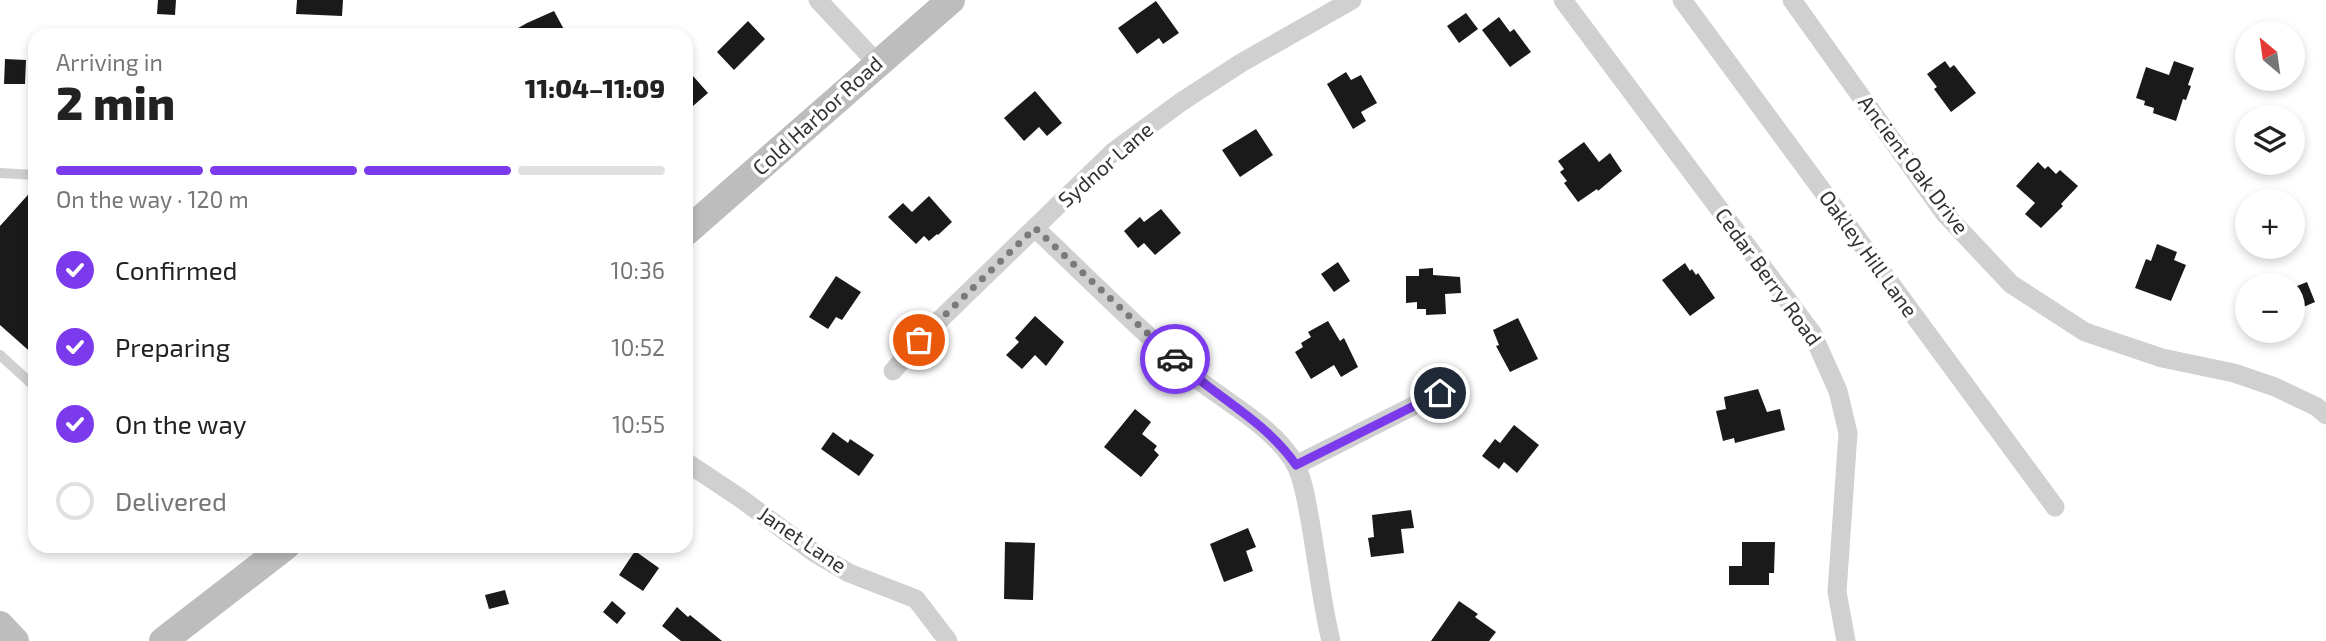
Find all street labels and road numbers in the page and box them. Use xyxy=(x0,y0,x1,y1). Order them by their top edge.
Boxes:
street label: Cold Harbor Road xyxy=(747,50,887,180)
street label: Ancient Oak Drive xyxy=(1854,90,1975,238)
street label: Sydnor Lane xyxy=(1053,116,1157,212)
street label: Oakley Hill Lane xyxy=(1815,185,1924,321)
street label: Cedar Berry Road xyxy=(1711,202,1828,350)
street label: Janet Lane xyxy=(754,500,852,577)

